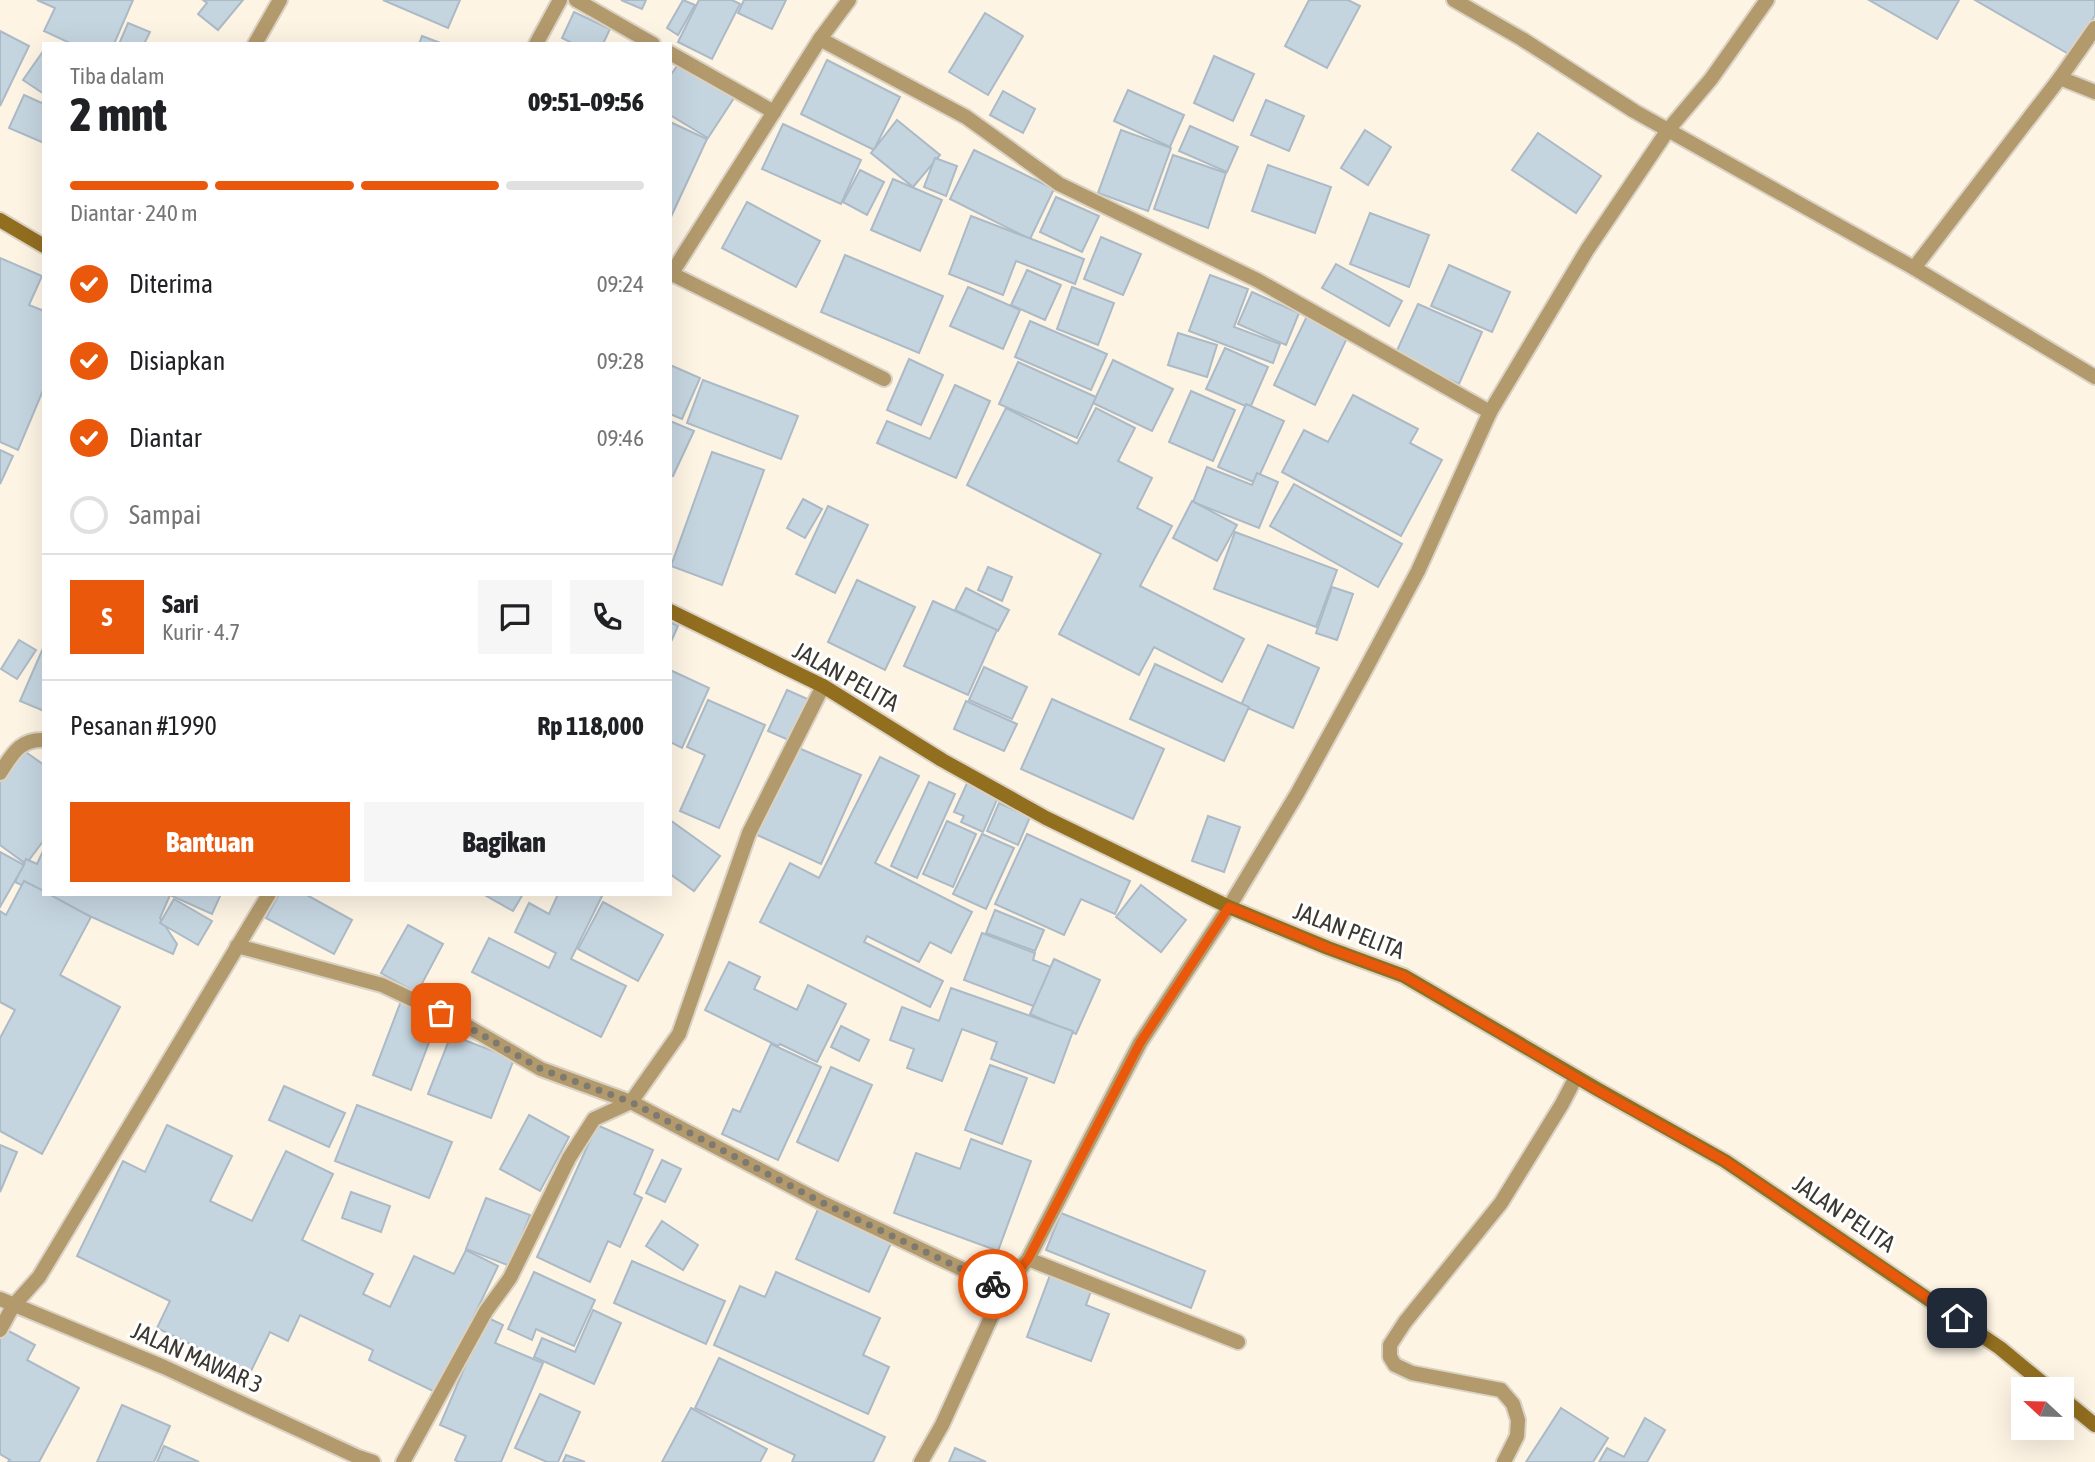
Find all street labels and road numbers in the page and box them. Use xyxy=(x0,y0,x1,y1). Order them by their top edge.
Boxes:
street label: JALAN PELITA xyxy=(789,636,904,717)
street label: JALAN PELITA xyxy=(1290,897,1409,964)
street label: JALAN PELITA xyxy=(1788,1170,1900,1258)
street label: JALAN MAWAR 3 xyxy=(128,1317,267,1398)

